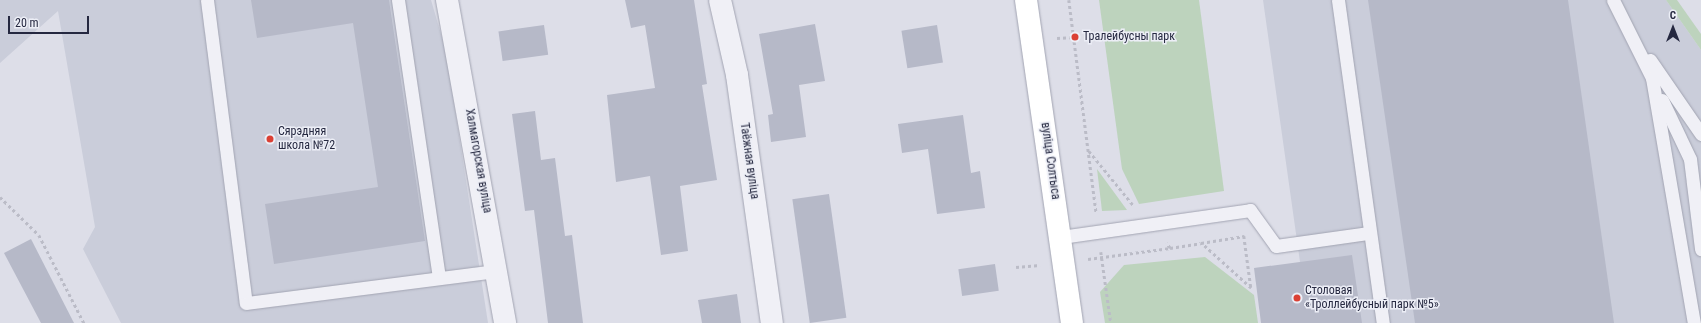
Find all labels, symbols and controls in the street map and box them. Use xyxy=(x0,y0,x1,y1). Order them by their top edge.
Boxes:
scale bar xyxy=(10,8,91,34)
north arrow xyxy=(1653,8,1693,48)
text: С xyxy=(1670,9,1676,22)
text: 20 m xyxy=(15,16,39,30)
place label: Тралейбусны парк xyxy=(1083,30,1175,44)
marker: Тралейбусны парк xyxy=(1070,32,1080,42)
street label: Халмагорская вуліца xyxy=(462,108,494,214)
street label: вуліца Солтыса xyxy=(1037,121,1063,201)
street label: Таёжная вуліца xyxy=(737,122,761,200)
place label: Сярэдняя школа №72 xyxy=(278,125,335,153)
marker: Сярэдняя школа №72 xyxy=(265,134,275,144)
place label: Столовая «Троллейбусный парк №5» xyxy=(1305,284,1439,312)
marker: Столовая «Троллейбусный парк №5» xyxy=(1292,293,1302,303)

